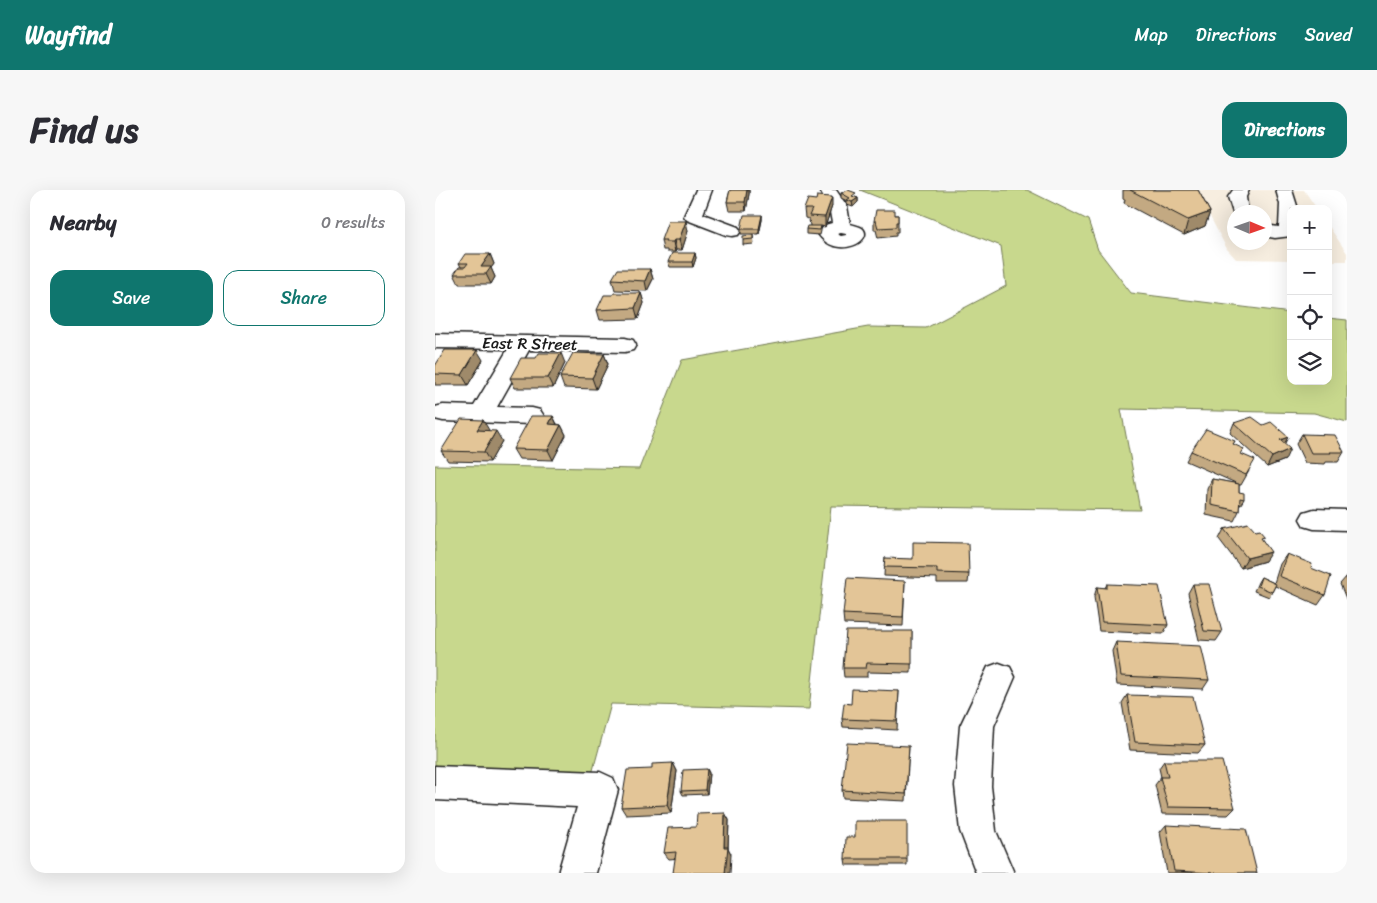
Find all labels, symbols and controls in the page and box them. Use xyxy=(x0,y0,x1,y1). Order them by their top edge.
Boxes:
text: Wayfind xyxy=(25,14,111,56)
text: Map xyxy=(1135,19,1168,51)
text: Directions xyxy=(1196,19,1277,51)
text: Saved xyxy=(1305,19,1352,51)
text: Find us xyxy=(30,99,138,161)
button: Directions xyxy=(1222,102,1347,158)
text: Nearby xyxy=(50,204,116,242)
north arrow xyxy=(1227,205,1272,250)
map controls xyxy=(1287,205,1332,385)
button: + xyxy=(1287,205,1332,250)
text: 0 results xyxy=(321,208,385,237)
button: − xyxy=(1287,250,1332,295)
button: Save xyxy=(50,270,213,326)
button: Share xyxy=(223,270,385,326)
button: locate xyxy=(1287,295,1332,340)
street label: East R Street xyxy=(482,328,578,359)
button: layers xyxy=(1287,340,1332,385)

